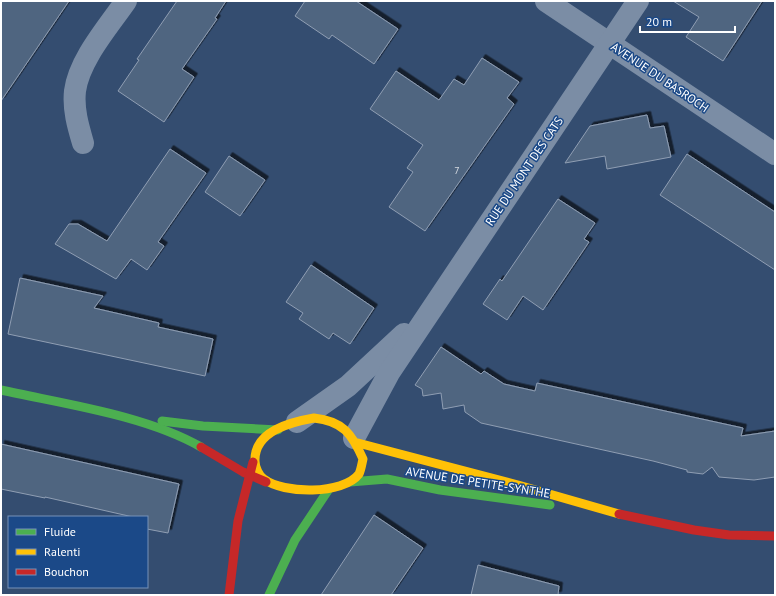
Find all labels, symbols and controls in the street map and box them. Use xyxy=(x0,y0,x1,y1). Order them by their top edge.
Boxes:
scale bar xyxy=(640,8,735,34)
text: 20 m xyxy=(646,14,672,29)
street label: AVENUE DU BASROCH xyxy=(608,39,712,115)
street label: RUE DU MONT DES CATS xyxy=(482,114,566,228)
house number: 7 xyxy=(454,164,460,177)
street label: AVENUE DE PETITE-SYNTHE xyxy=(405,463,551,501)
legend xyxy=(8,516,148,588)
text: Fluide xyxy=(44,524,76,539)
text: Ralenti xyxy=(44,544,80,559)
text: Bouchon xyxy=(44,564,89,579)

